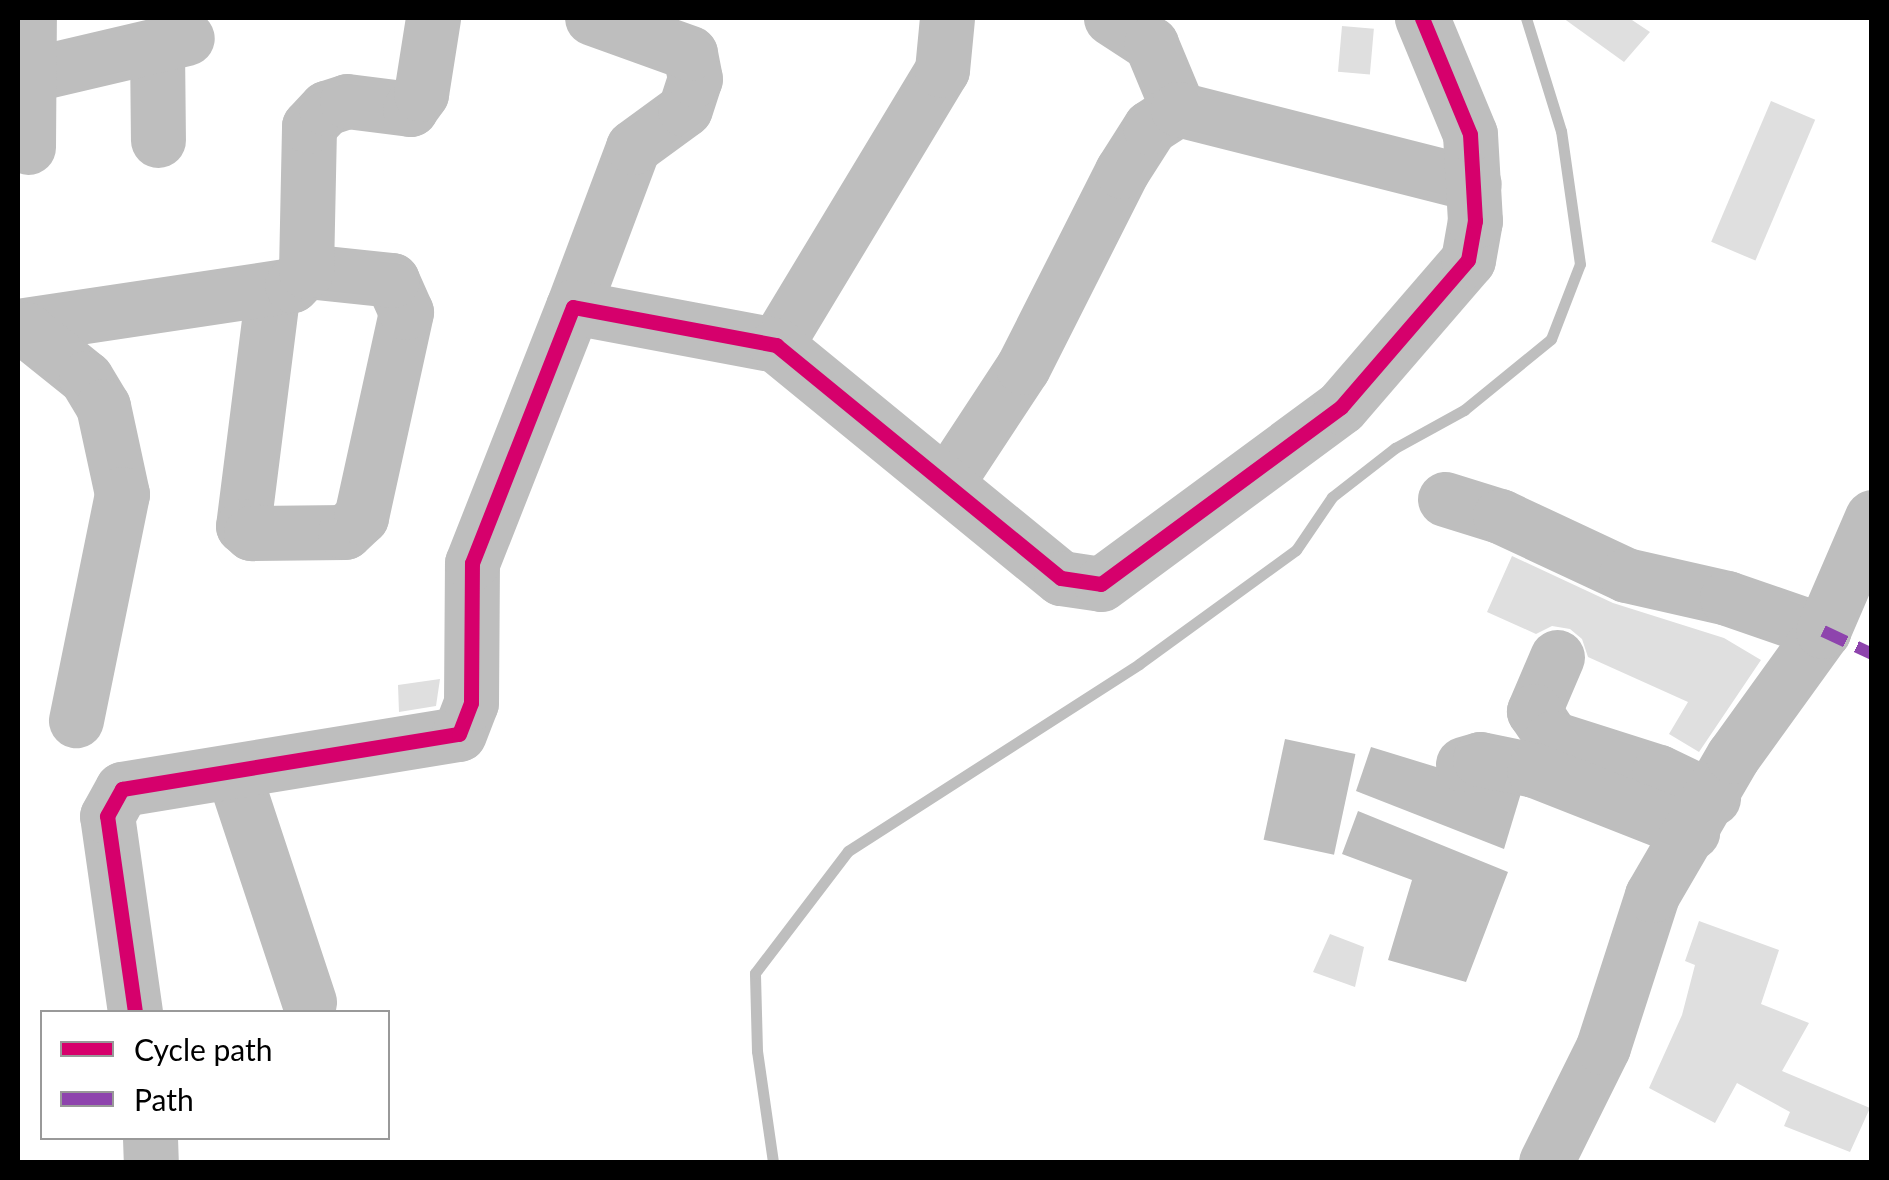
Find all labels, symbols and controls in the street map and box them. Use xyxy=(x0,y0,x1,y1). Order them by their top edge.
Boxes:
legend xyxy=(40,1010,390,1140)
text: Cycle path xyxy=(134,1031,273,1067)
text: Path xyxy=(134,1081,194,1117)

